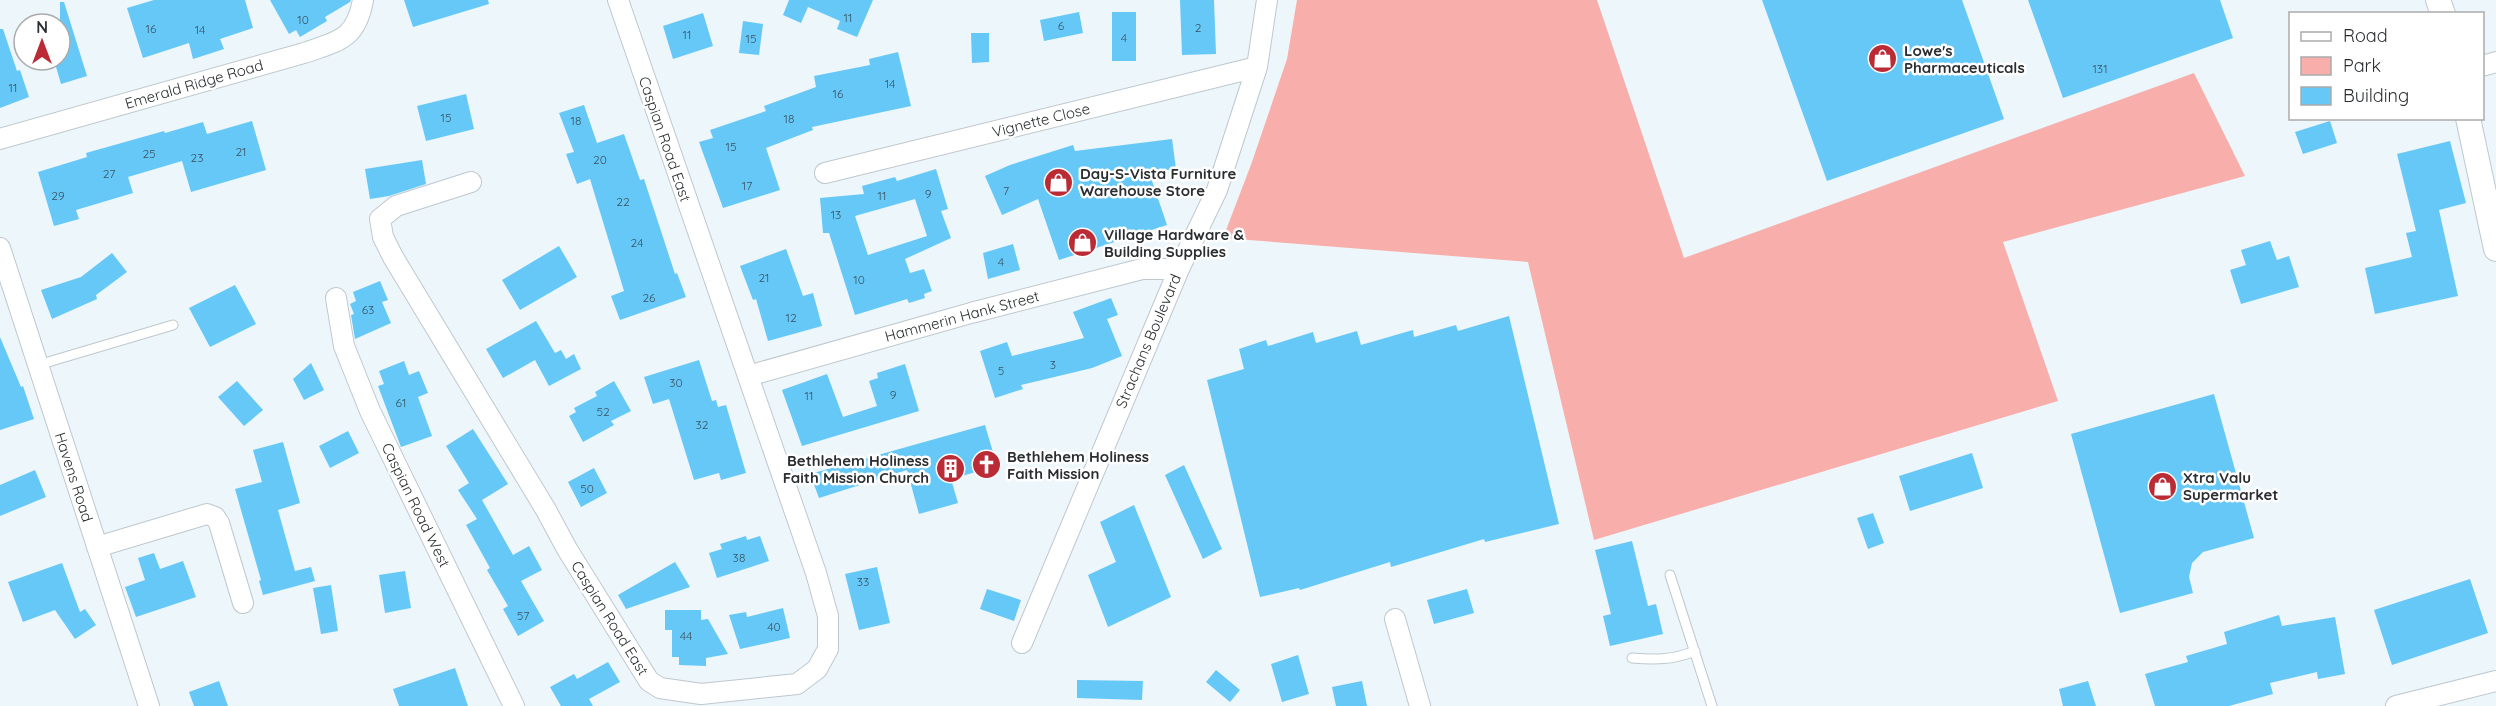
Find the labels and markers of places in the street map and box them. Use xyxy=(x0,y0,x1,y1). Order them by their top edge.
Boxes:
place label: Lowe's Pharmaceuticals xyxy=(1904,41,2025,77)
shop icon: Lowe's Pharmaceuticals xyxy=(1867,43,1899,75)
place label: Day-S-Vista Furniture Warehouse Store xyxy=(1080,164,1237,200)
shop icon: Day-S-Vista Furniture Warehouse Store xyxy=(1043,166,1075,198)
place label: Village Hardware & Building Supplies xyxy=(1104,225,1245,261)
shop icon: Village Hardware & Building Supplies xyxy=(1067,227,1099,259)
place label: Bethlehem Holiness Faith Mission xyxy=(1007,447,1149,483)
church icon: Bethlehem Holiness Faith Mission xyxy=(970,449,1002,481)
place label: Bethlehem Holiness Faith Mission Church xyxy=(783,451,929,487)
building icon: Bethlehem Holiness Faith Mission Church xyxy=(934,453,966,485)
place label: Xtra Valu Supermarket xyxy=(2183,468,2279,504)
shop icon: Xtra Valu Supermarket xyxy=(2146,470,2178,502)

